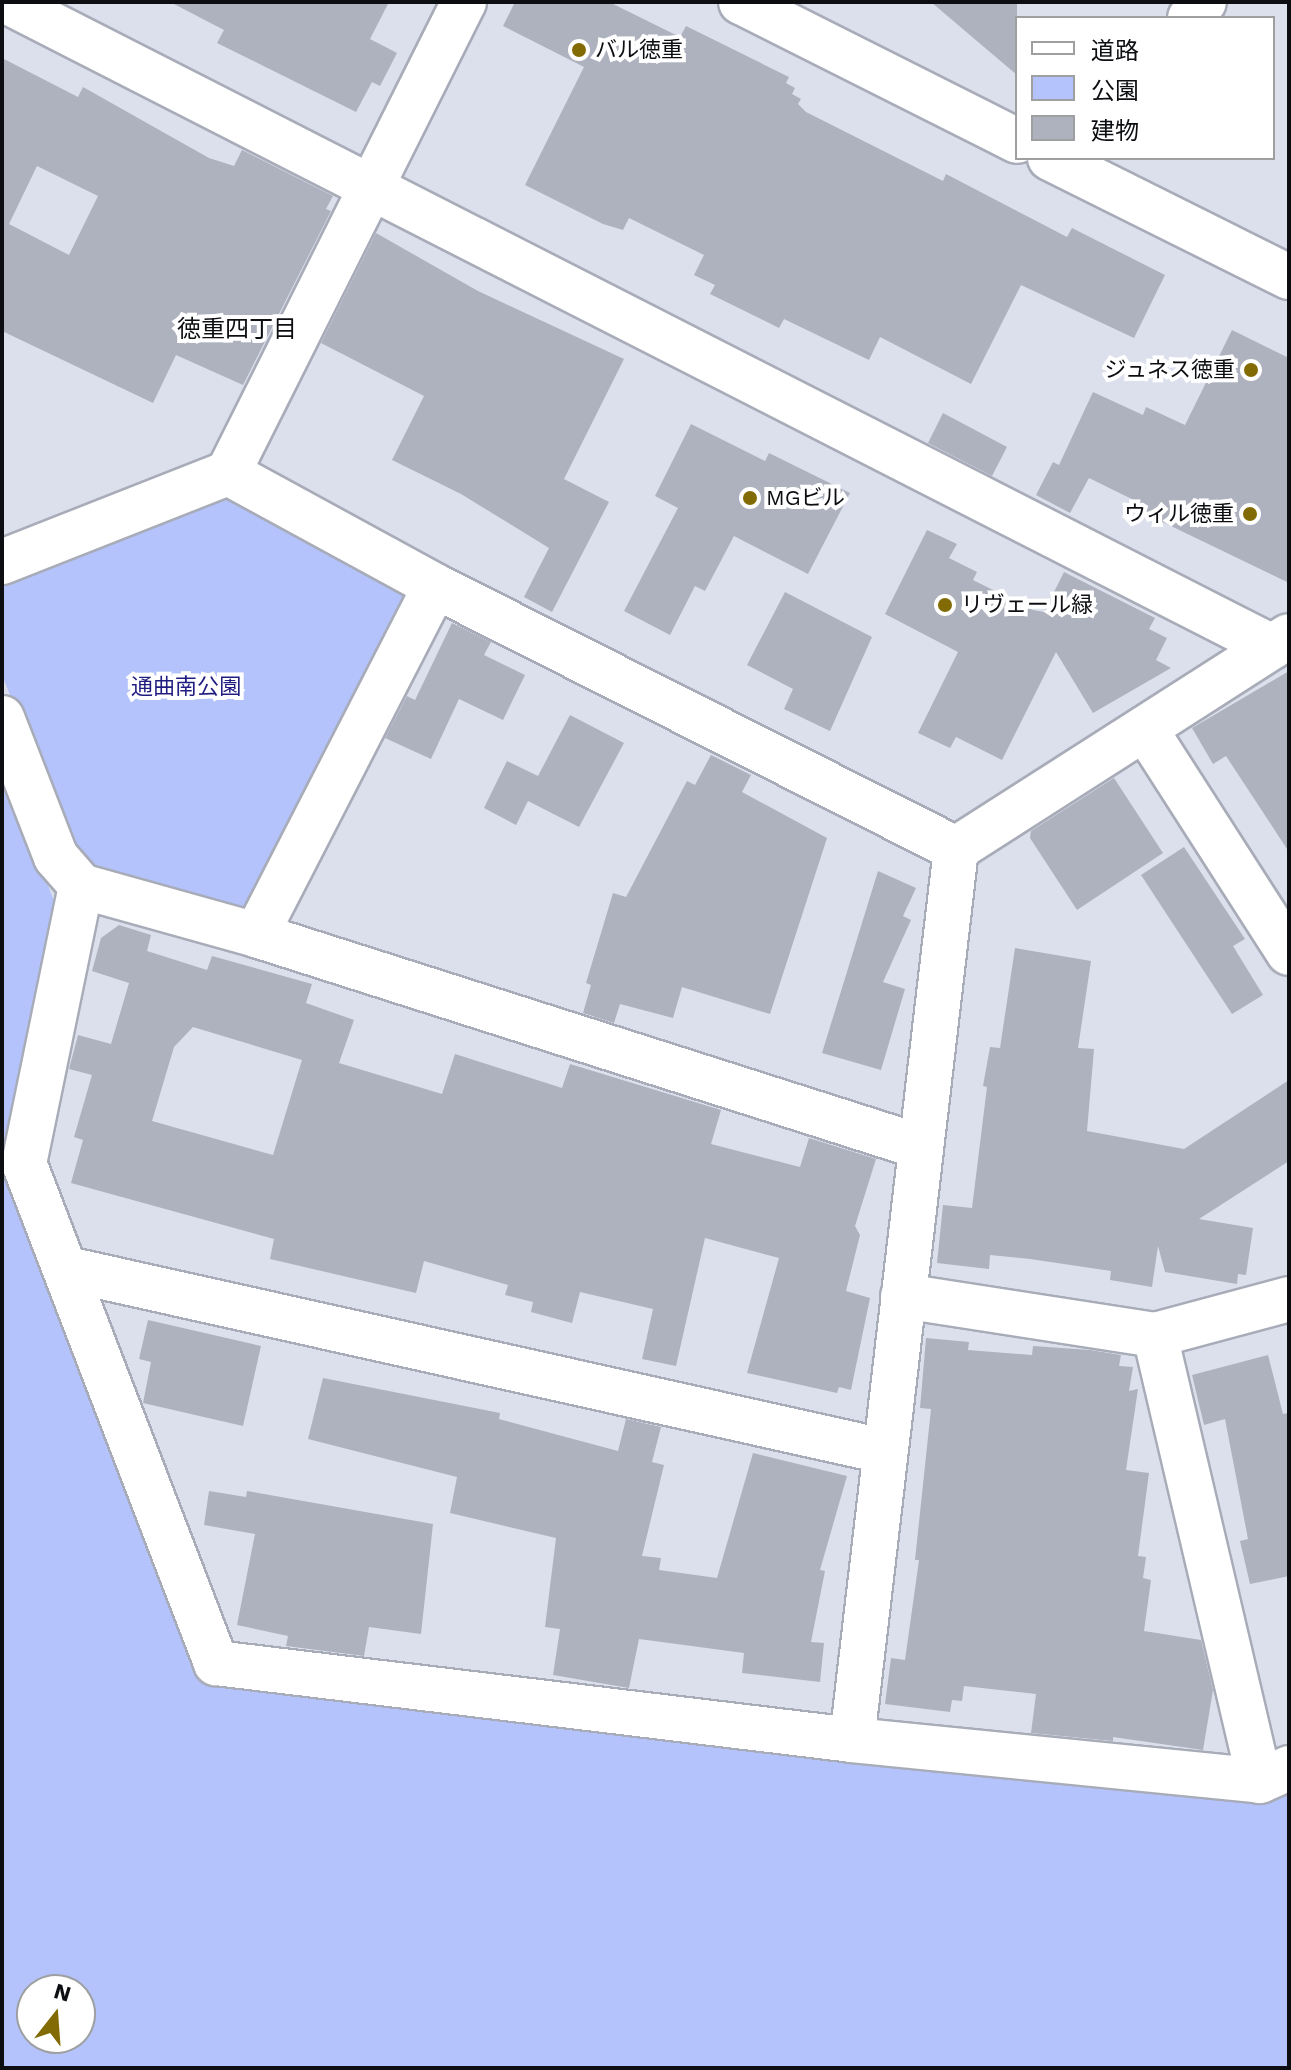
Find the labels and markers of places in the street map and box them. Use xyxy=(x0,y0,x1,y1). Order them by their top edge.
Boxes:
place label: バル徳重 xyxy=(595,37,683,63)
marker: バル徳重 xyxy=(570,41,588,59)
place label: ジュネス徳重 xyxy=(1103,357,1235,383)
marker: ジュネス徳重 xyxy=(1242,361,1260,379)
place label: MGビル xyxy=(766,485,845,511)
marker: MGビル xyxy=(741,489,759,507)
place label: ウィル徳重 xyxy=(1124,501,1234,527)
marker: ウィル徳重 xyxy=(1241,505,1259,523)
place label: リヴェール緑 xyxy=(961,592,1093,618)
marker: リヴェール緑 xyxy=(936,596,954,614)

